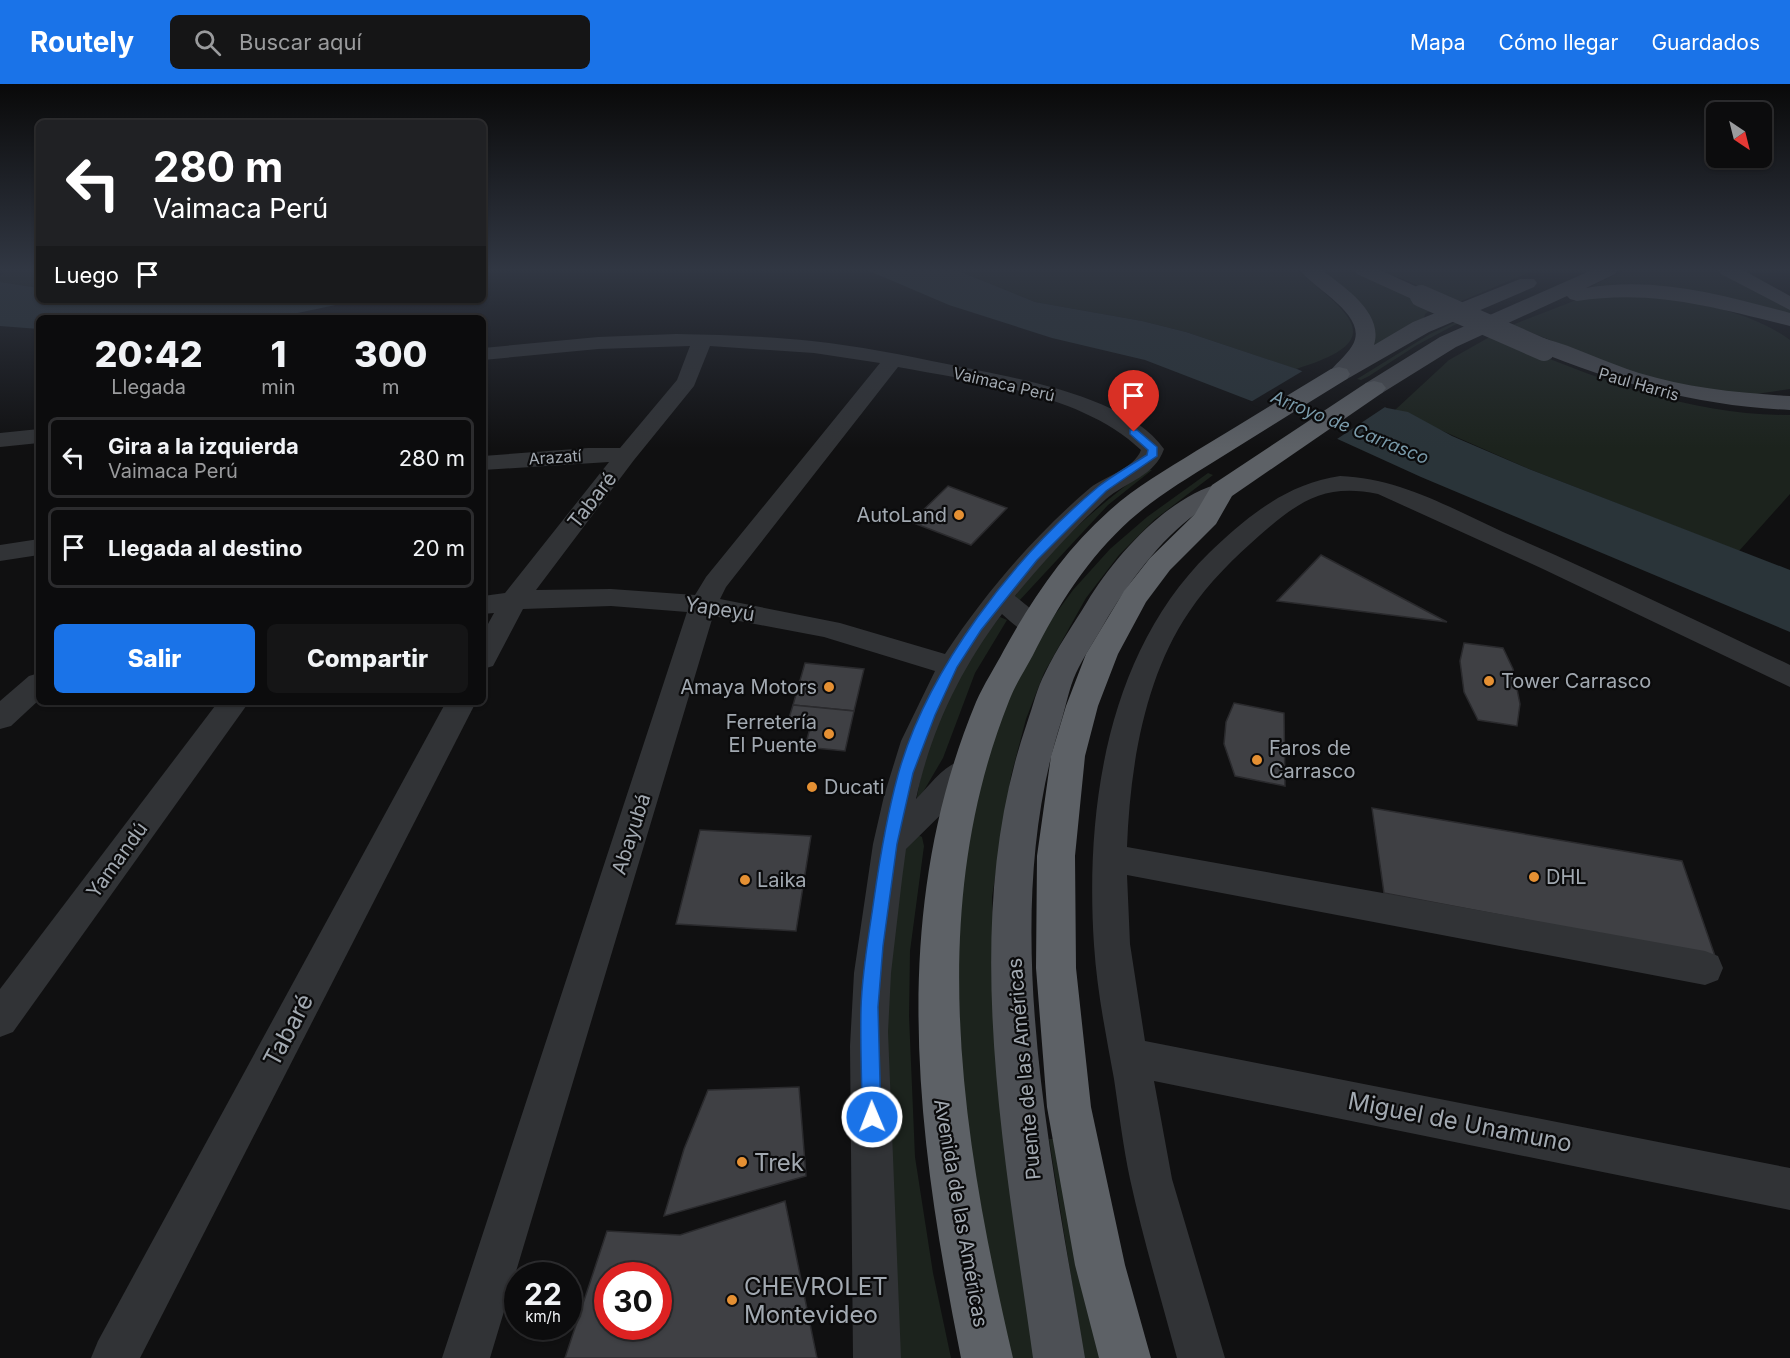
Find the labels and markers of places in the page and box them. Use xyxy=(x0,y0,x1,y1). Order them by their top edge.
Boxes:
pin xyxy=(1108,370,1159,432)
place label: AutoLand xyxy=(856,503,947,527)
marker: AutoLand xyxy=(952,508,966,522)
place label: Tower Carrasco xyxy=(1501,669,1651,693)
marker: Tower Carrasco xyxy=(1482,674,1496,688)
place label: Amaya Motors xyxy=(680,675,817,699)
marker: Amaya Motors xyxy=(822,680,836,694)
place label: Ferretería El Puente xyxy=(726,710,817,757)
marker: Ferretería El Puente xyxy=(822,727,836,741)
place label: Faros de Carrasco xyxy=(1269,736,1355,783)
marker: Faros de Carrasco xyxy=(1250,753,1264,767)
place label: Ducati xyxy=(824,775,885,799)
marker: Ducati xyxy=(805,780,819,794)
place label: DHL xyxy=(1546,865,1587,889)
place label: Laika xyxy=(757,868,807,892)
marker: DHL xyxy=(1527,870,1541,884)
marker: Laika xyxy=(738,873,752,887)
place label: Trek xyxy=(754,1148,804,1177)
marker: Trek xyxy=(735,1155,749,1169)
place label: CHEVROLET Montevideo xyxy=(744,1272,888,1329)
marker: CHEVROLET Montevideo xyxy=(725,1293,739,1307)

